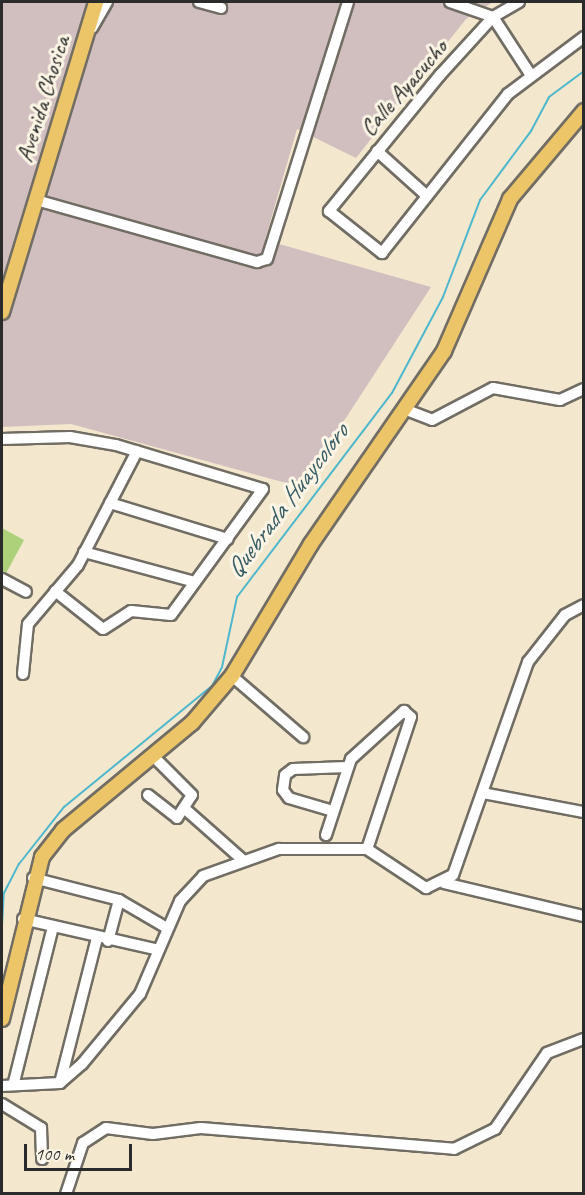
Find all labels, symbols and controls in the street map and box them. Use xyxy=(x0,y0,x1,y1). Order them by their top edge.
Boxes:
street label: Avenida Chosica xyxy=(10,32,76,166)
street label: Calle Ayacucho xyxy=(354,33,454,143)
water label: Quebrada Huaycoloro xyxy=(219,418,355,584)
scale bar xyxy=(27,1132,135,1170)
text: 100 m xyxy=(35,1143,74,1165)

